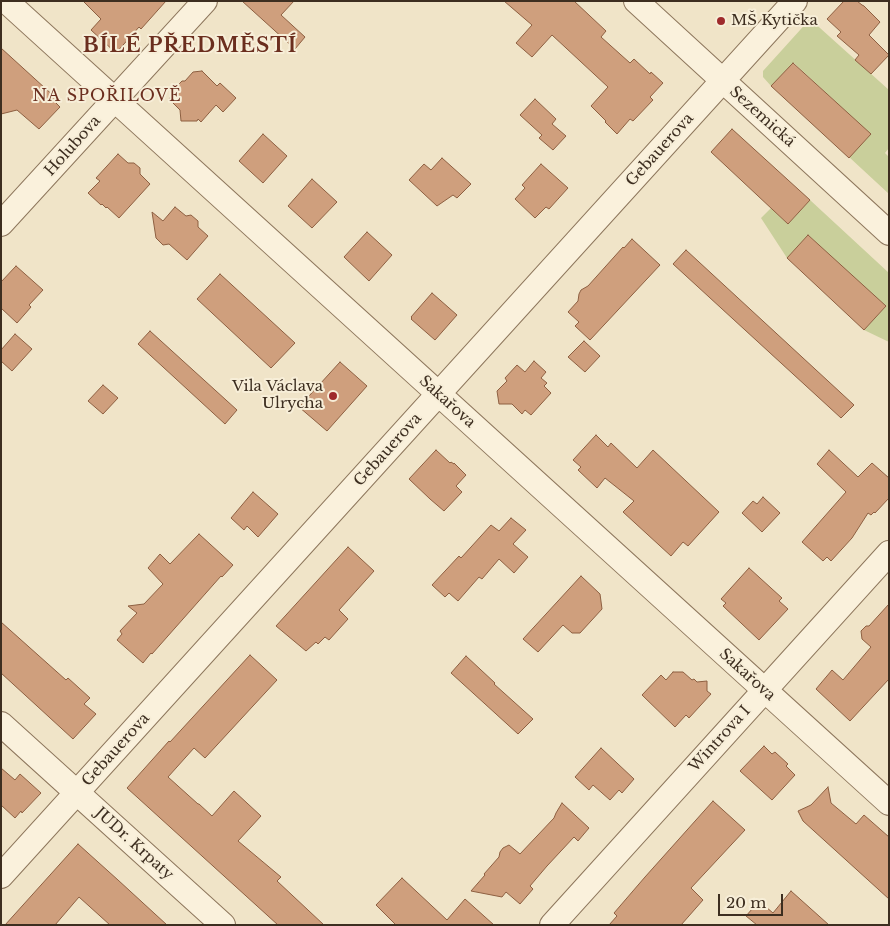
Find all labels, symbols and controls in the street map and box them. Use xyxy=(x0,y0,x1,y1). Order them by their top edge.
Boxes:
place label: MŠ Kytička xyxy=(731,12,818,30)
marker: MŠ Kytička xyxy=(715,15,727,27)
district label: BÍLÉ PŘEDMĚSTÍ xyxy=(81,34,299,58)
street label: Sezemická xyxy=(726,83,798,151)
district label: NA SPOŘILOVĚ xyxy=(31,86,183,106)
street label: Gebauerova xyxy=(622,110,698,190)
street label: Holubova xyxy=(41,112,105,180)
street label: Sakařova xyxy=(415,372,479,432)
place label: Vila Václava Ulrycha xyxy=(232,378,323,413)
marker: Vila Václava Ulrycha xyxy=(327,390,339,402)
street label: Gebauerova xyxy=(350,410,426,490)
street label: Sakařova xyxy=(715,645,779,705)
street label: Wintrova I xyxy=(686,702,754,776)
street label: Gebauerova xyxy=(78,710,154,790)
street label: JUDr. Krpaty xyxy=(91,804,177,884)
scale bar xyxy=(720,884,785,916)
text: 20 m xyxy=(726,893,766,912)

